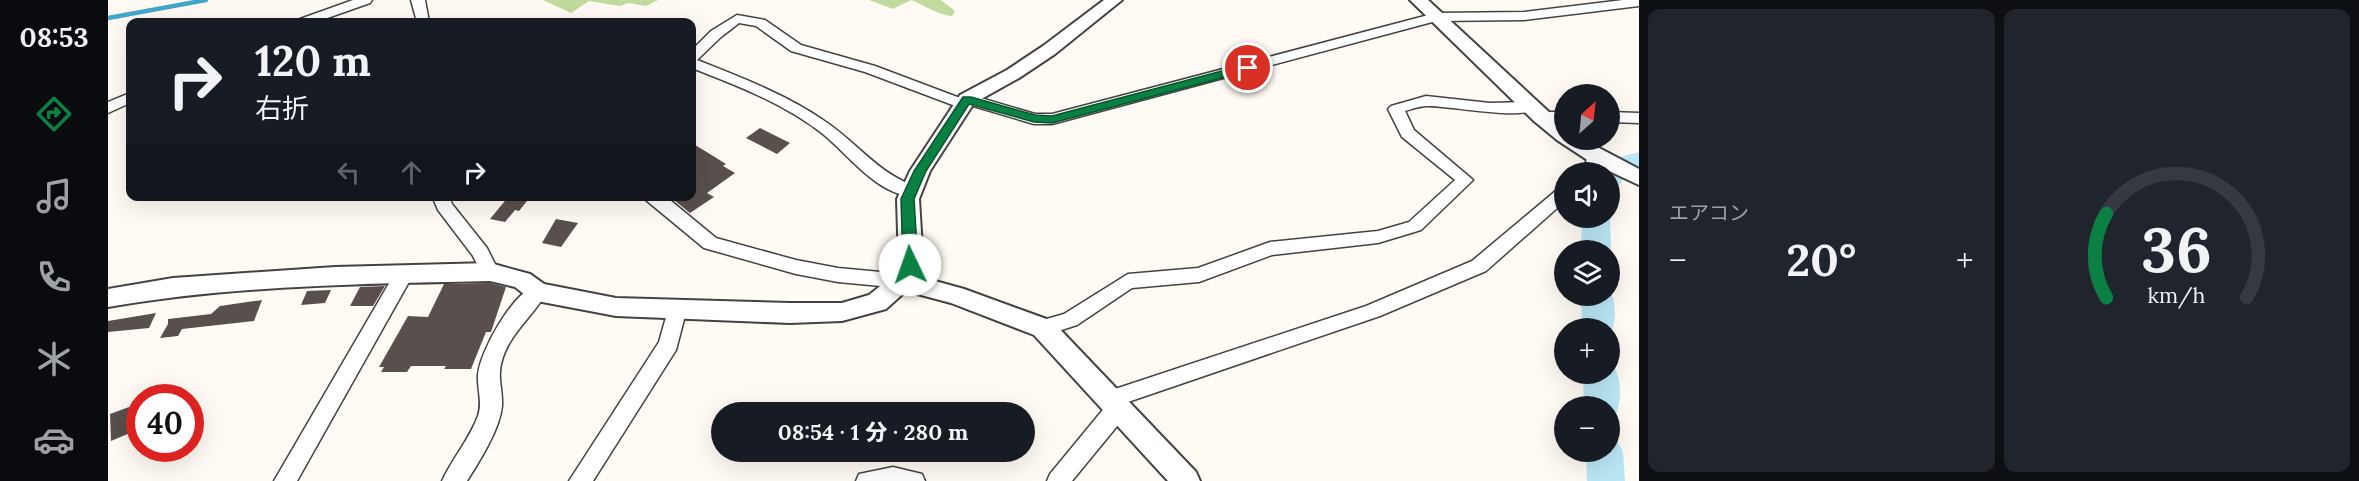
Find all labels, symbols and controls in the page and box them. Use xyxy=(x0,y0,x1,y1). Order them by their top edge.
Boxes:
text: 08:53 xyxy=(19,20,89,54)
text: 120 m xyxy=(255,34,371,88)
icon: right xyxy=(156,42,234,120)
pin xyxy=(1222,42,1273,93)
icon: arrive xyxy=(1231,51,1264,84)
north arrow xyxy=(1554,84,1620,150)
map controls xyxy=(1554,84,1620,462)
text: 右折 xyxy=(255,91,309,125)
icon: directions xyxy=(33,93,75,135)
icon: left xyxy=(332,156,365,189)
icon: ahead xyxy=(395,156,428,189)
icon: right xyxy=(458,156,491,189)
button: sound xyxy=(1554,162,1620,228)
icon: music xyxy=(33,175,75,217)
text: エアコン xyxy=(1669,200,1749,225)
text: 36 xyxy=(2141,209,2212,289)
text: 20° xyxy=(1786,231,1856,288)
position arrow xyxy=(878,233,942,297)
text: − xyxy=(1669,239,1687,281)
text: + xyxy=(1956,239,1973,281)
button: layers xyxy=(1554,240,1620,306)
icon: phone xyxy=(33,256,75,298)
text: km/h xyxy=(2148,281,2206,309)
button: + xyxy=(1554,318,1620,384)
icon: climate xyxy=(33,338,75,380)
speed limit sign: 40 xyxy=(126,384,204,462)
button: − xyxy=(1554,396,1620,462)
text: 08:54 · 1 分 · 280 m xyxy=(778,418,968,446)
icon: car xyxy=(33,419,75,461)

